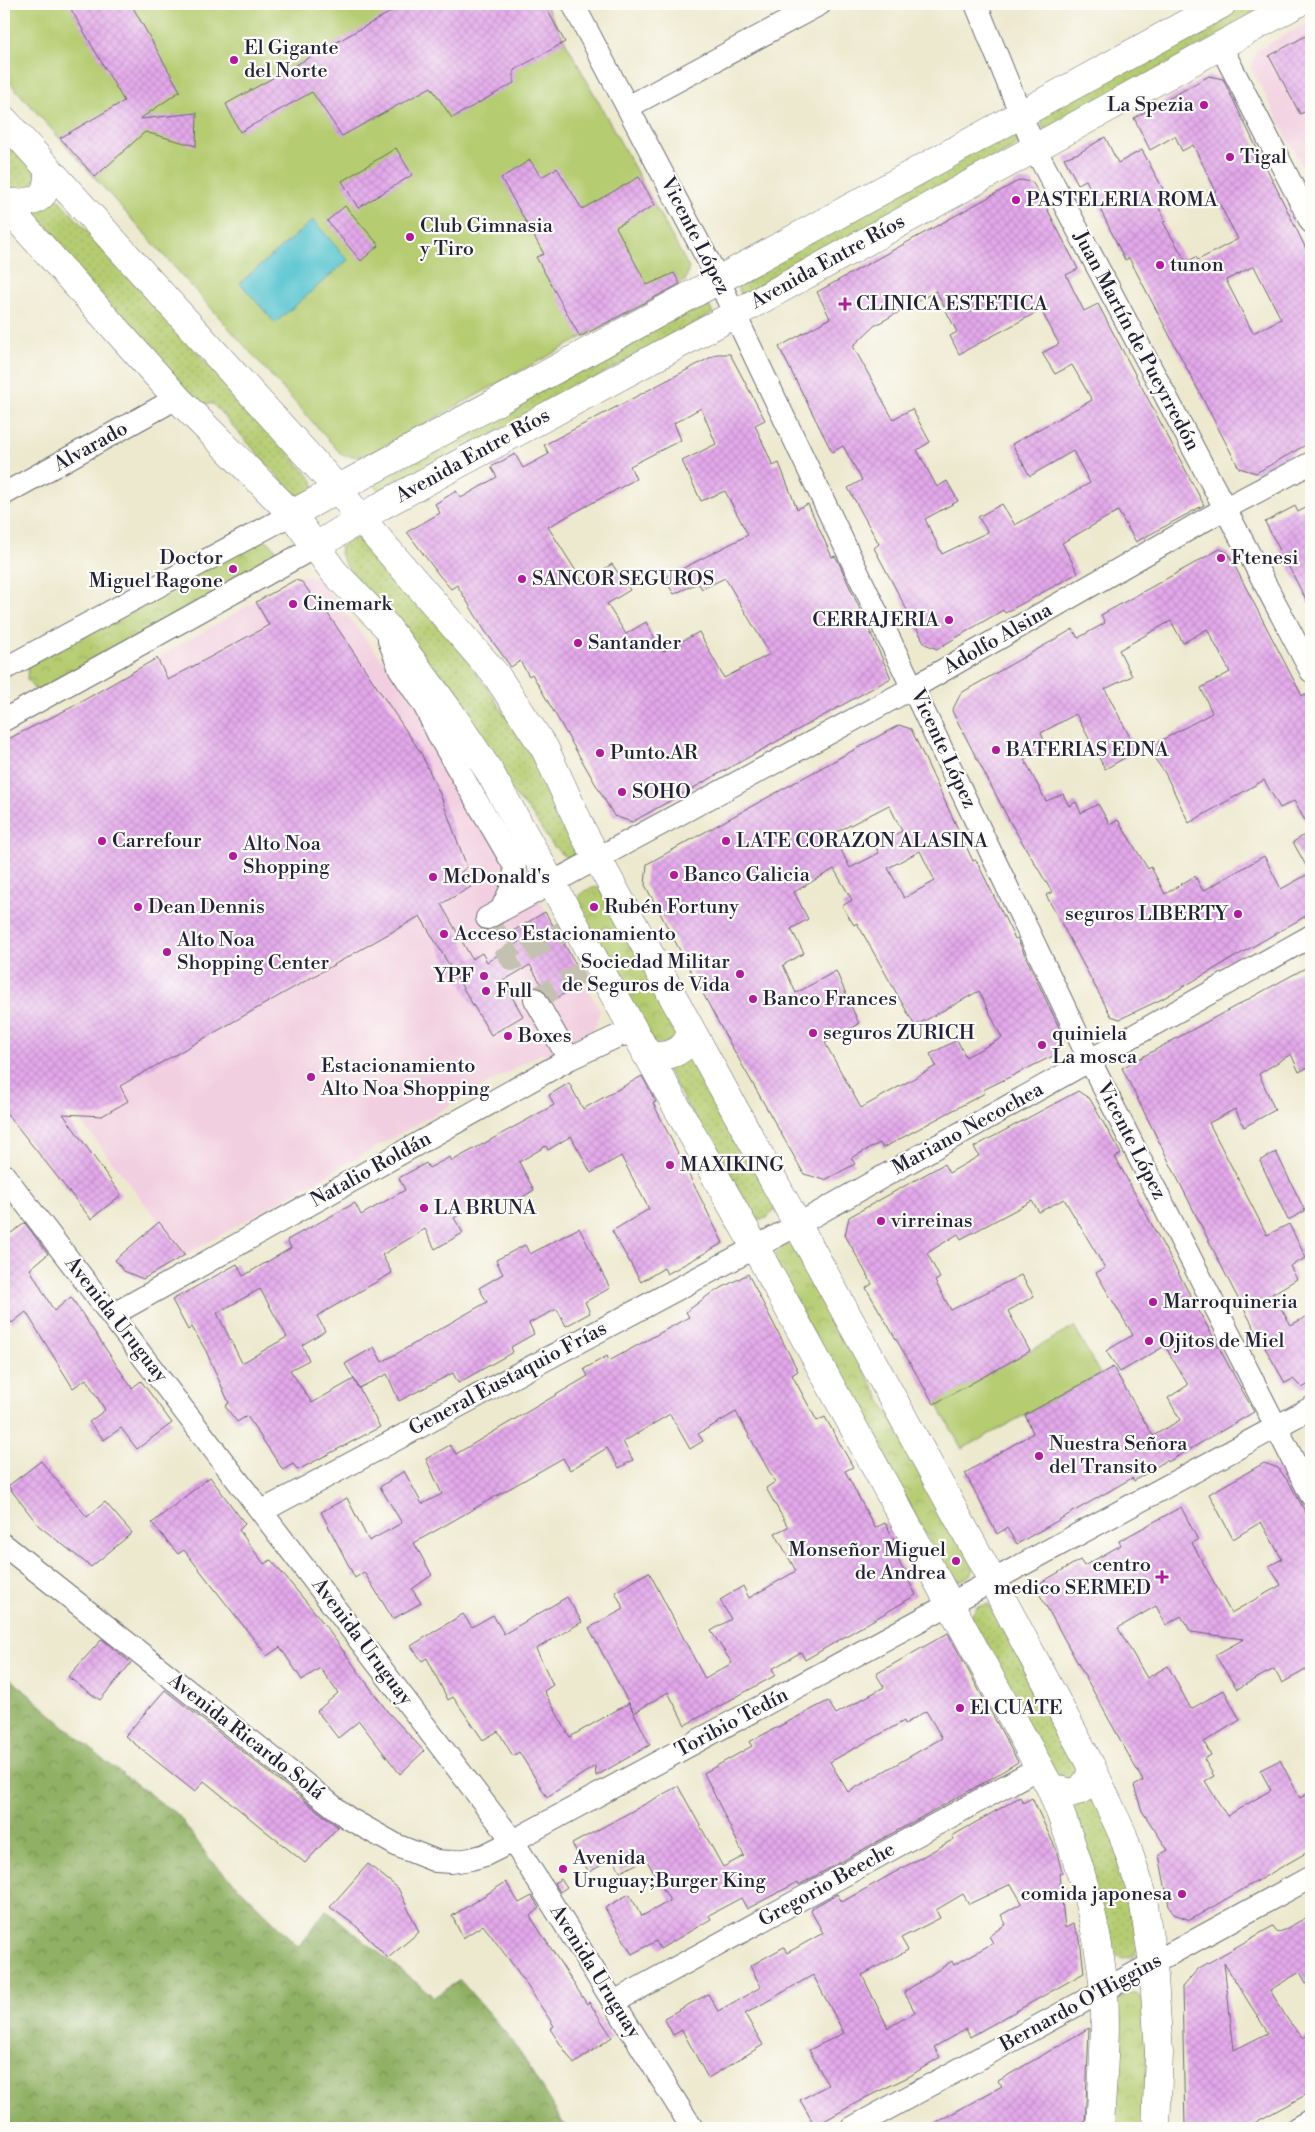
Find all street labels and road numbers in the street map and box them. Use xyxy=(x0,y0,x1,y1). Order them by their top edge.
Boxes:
street label: Vicente López xyxy=(654,172,735,299)
street label: Avenida Entre Ríos xyxy=(746,209,910,315)
street label: Juan Martín de Pueyrredón xyxy=(1067,226,1205,455)
street label: Avenida Entre Ríos xyxy=(391,403,555,509)
street label: Alvarado xyxy=(49,416,133,478)
street label: Adolfo Alsina xyxy=(938,597,1057,681)
street label: Vicente López xyxy=(904,684,982,813)
street label: Mariano Necochea xyxy=(888,1077,1049,1181)
street label: Vicente López xyxy=(1090,1077,1171,1204)
street label: Natalio Roldán xyxy=(306,1126,436,1213)
street label: Avenida Uruguay xyxy=(58,1251,173,1388)
street label: General Eustaquio Frías xyxy=(405,1316,611,1442)
street label: Avenida Uruguay xyxy=(305,1573,418,1711)
street label: Avenida Ricardo Solá xyxy=(162,1668,330,1806)
street label: Toribio Tedín xyxy=(671,1683,793,1763)
street label: Gregorio Beeche xyxy=(754,1837,900,1933)
street label: Avenida Uruguay xyxy=(543,1900,646,2044)
street label: Bernardo O'Higgins xyxy=(995,1948,1166,2058)

